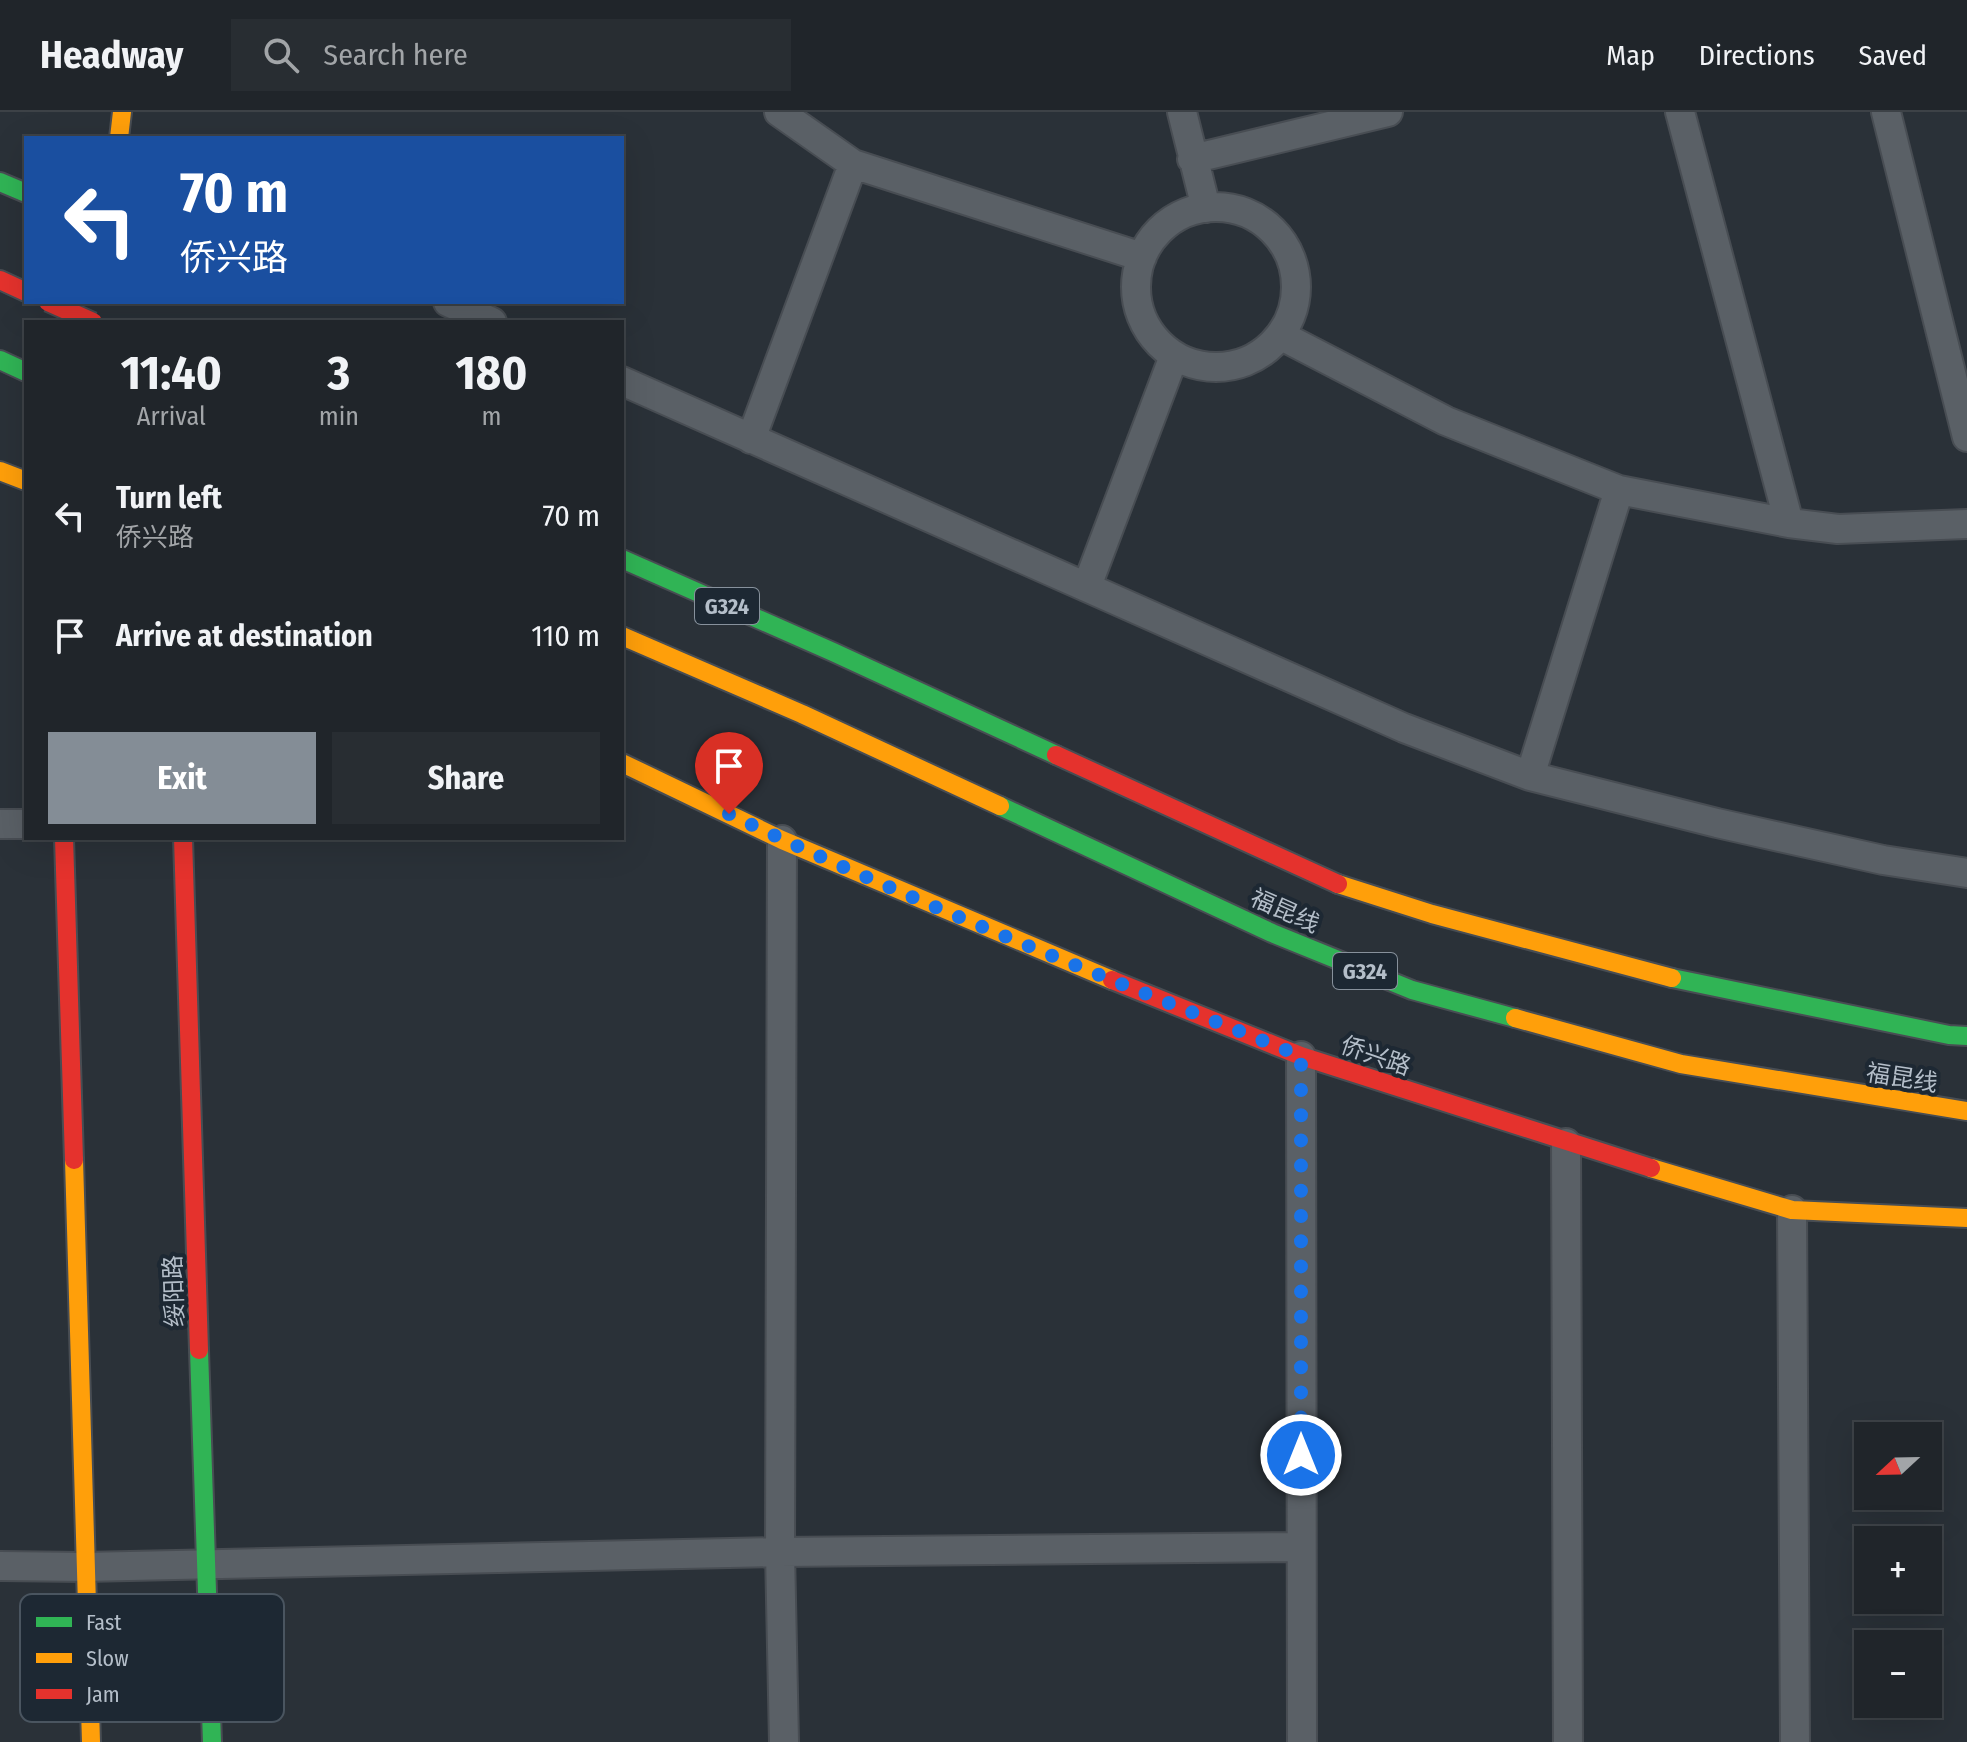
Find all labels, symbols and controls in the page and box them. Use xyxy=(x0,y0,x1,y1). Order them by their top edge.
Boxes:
search box xyxy=(231,19,791,91)
text: Headway xyxy=(40,32,183,78)
icon: search xyxy=(259,33,303,77)
text: Search here xyxy=(323,37,468,73)
text: Map xyxy=(1606,39,1655,72)
text: Directions xyxy=(1699,39,1815,72)
text: Saved xyxy=(1859,39,1927,72)
text: 70 m xyxy=(180,160,288,227)
icon: left xyxy=(48,168,152,272)
text: 侨兴路 xyxy=(180,236,288,280)
text: 11:40 xyxy=(121,344,222,402)
text: 3 xyxy=(327,344,350,402)
text: 180 xyxy=(456,344,527,402)
text: Arrival xyxy=(137,401,206,432)
text: min xyxy=(319,401,359,432)
text: m xyxy=(481,401,501,432)
text: Turn left xyxy=(116,480,222,516)
icon: left xyxy=(48,494,92,538)
text: 70 m xyxy=(542,498,600,534)
text: 侨兴路 xyxy=(116,522,194,553)
road number: G324 xyxy=(695,588,759,624)
icon: arrive xyxy=(48,614,92,658)
text: Arrive at destination xyxy=(116,618,373,654)
text: 110 m xyxy=(531,618,600,654)
button: Exit xyxy=(48,732,316,824)
button: Share xyxy=(332,732,600,824)
pin xyxy=(695,732,763,814)
icon: arrive xyxy=(707,744,751,788)
street label: 福昆线 xyxy=(1246,884,1324,938)
road number: G324 xyxy=(1333,953,1397,989)
street label: 侨兴路 xyxy=(1337,1031,1415,1081)
street label: 福昆线 xyxy=(1864,1059,1940,1097)
street label: 绥阳路 xyxy=(159,1255,189,1327)
position arrow xyxy=(1259,1413,1343,1497)
north arrow xyxy=(1854,1422,1942,1510)
map controls xyxy=(1854,1422,1942,1718)
button: + xyxy=(1854,1526,1942,1614)
legend xyxy=(20,1594,284,1722)
text: Fast xyxy=(86,1609,122,1636)
button: − xyxy=(1854,1630,1942,1718)
text: Slow xyxy=(86,1645,129,1672)
text: Jam xyxy=(86,1681,120,1708)

